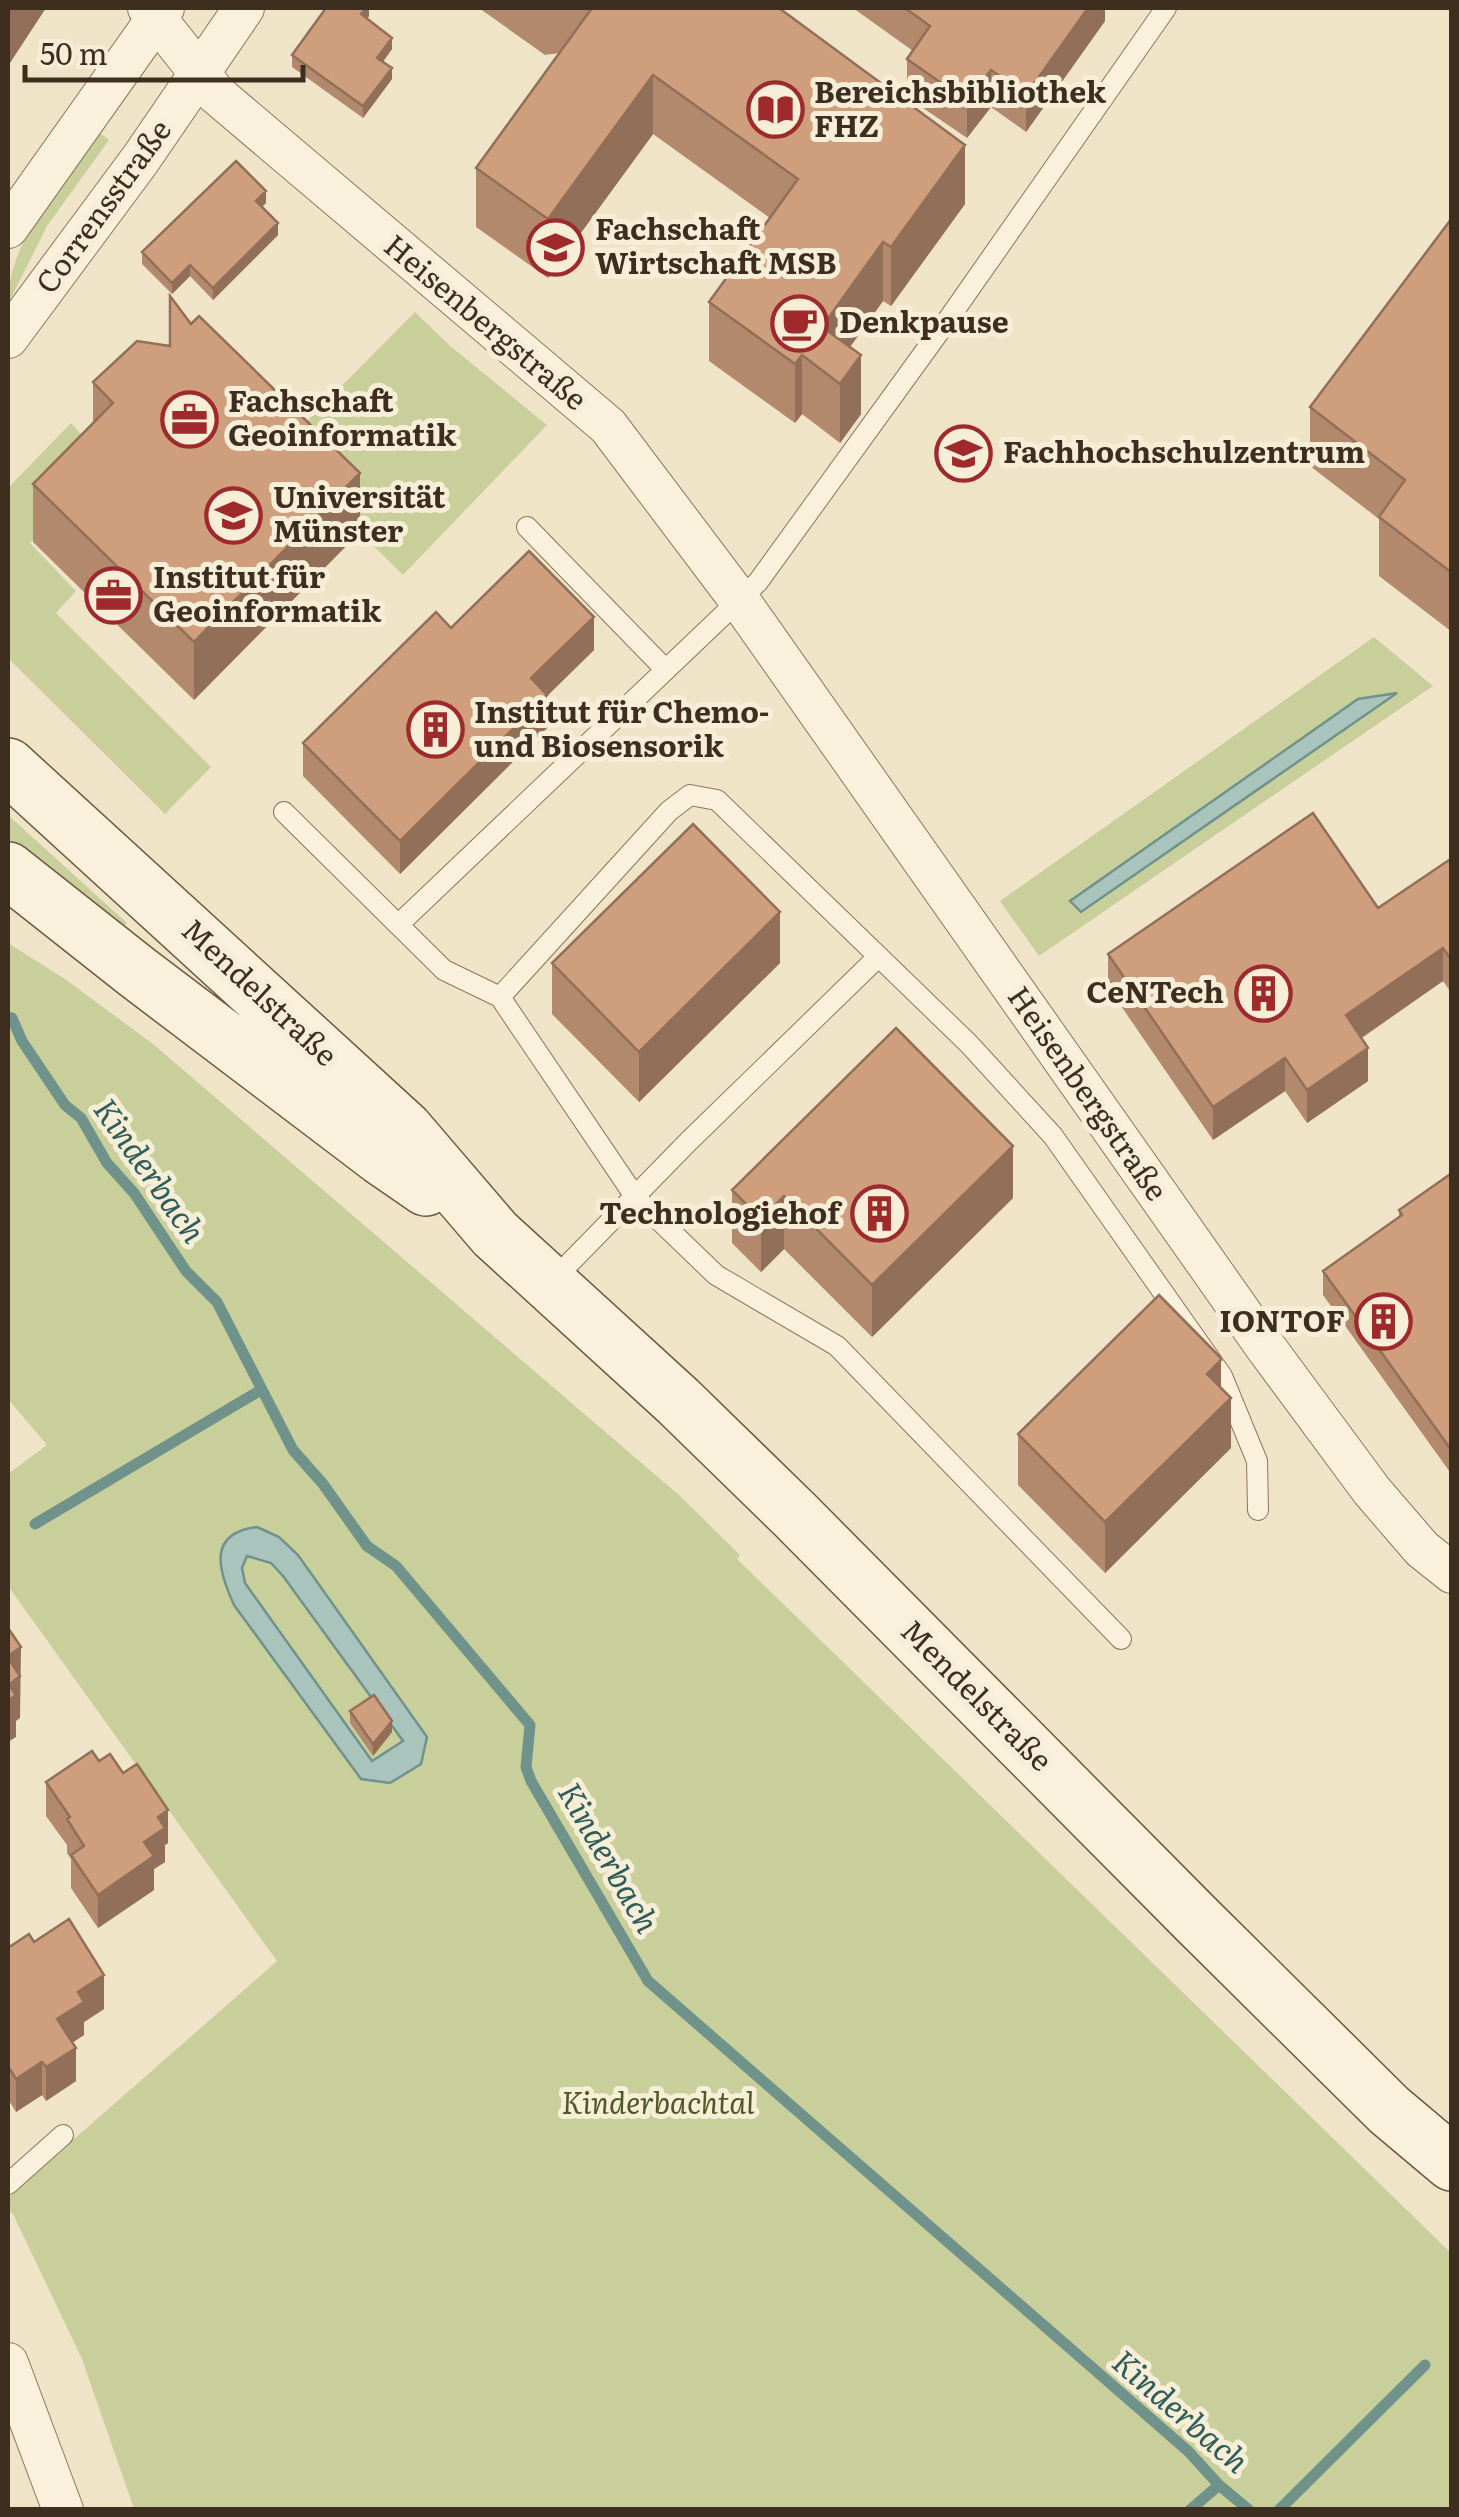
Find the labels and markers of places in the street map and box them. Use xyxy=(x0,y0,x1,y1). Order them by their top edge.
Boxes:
place label: Bereichsbibliothek FHZ xyxy=(814,68,1107,146)
library icon: Bereichsbibliothek FHZ xyxy=(745,80,805,140)
place label: Fachschaft Wirtschaft MSB xyxy=(595,205,836,283)
school or university icon: Fachschaft Wirtschaft MSB xyxy=(526,217,586,277)
cafe icon: Denkpause xyxy=(770,293,830,353)
place label: Denkpause xyxy=(839,298,1009,342)
place label: Fachschaft Geoinformatik xyxy=(228,377,457,455)
office icon: Fachschaft Geoinformatik xyxy=(159,389,219,449)
school or university icon: Fachhochschulzentrum xyxy=(934,423,994,483)
place label: Fachhochschulzentrum xyxy=(1003,428,1365,472)
place label: Universität Münster xyxy=(273,473,446,551)
school or university icon: Universität Münster xyxy=(204,485,264,545)
place label: Institut für Geoinformatik xyxy=(153,553,382,631)
office icon: Institut für Geoinformatik xyxy=(84,565,144,625)
place label: Institut für Chemo- und Biosensorik xyxy=(474,688,769,766)
building icon: Institut für Chemo- und Biosensorik xyxy=(405,700,465,760)
building icon: CeNTech xyxy=(1233,963,1293,1023)
place label: CeNTech xyxy=(1086,968,1224,1012)
building icon: Technologiehof xyxy=(849,1184,909,1244)
place label: Technologiehof xyxy=(599,1189,843,1233)
building icon: IONTOF xyxy=(1354,1292,1414,1352)
place label: IONTOF xyxy=(1219,1297,1345,1341)

